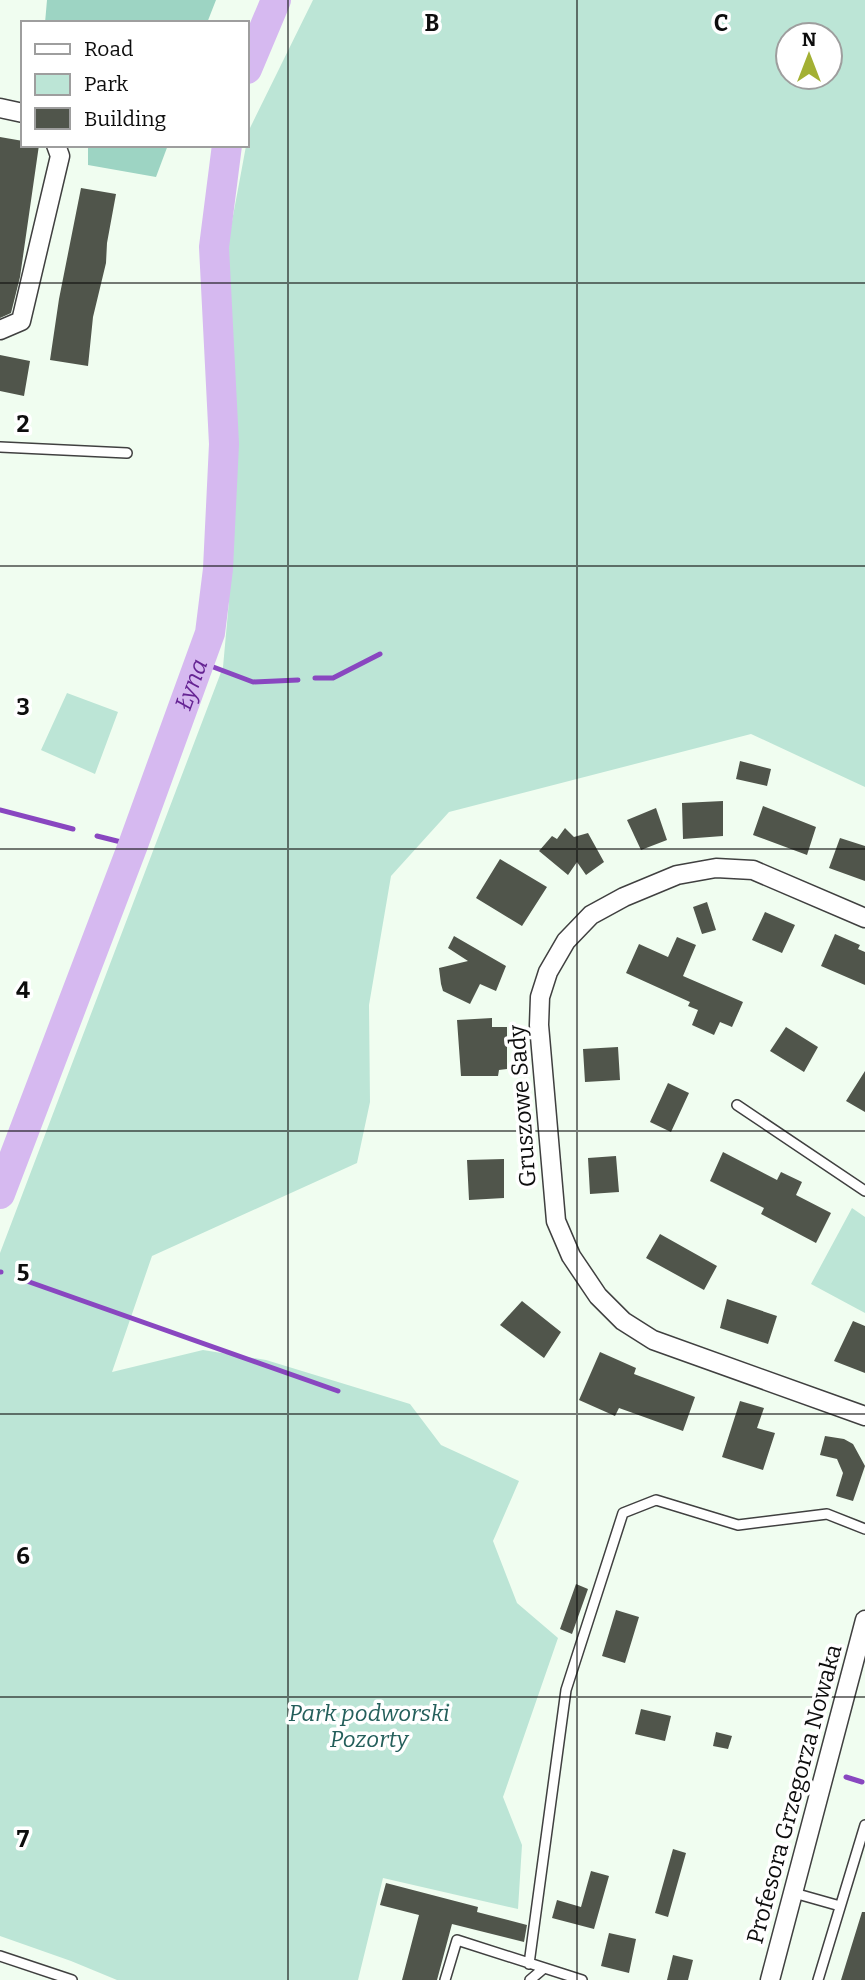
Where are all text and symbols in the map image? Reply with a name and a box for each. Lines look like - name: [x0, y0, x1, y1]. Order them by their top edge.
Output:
- text: B: [425, 9, 439, 37]
- text: C: [714, 9, 728, 37]
- legend: [21, 21, 248, 147]
- north arrow: [774, 21, 844, 91]
- text: N: [802, 28, 817, 51]
- text: Road: [84, 36, 133, 62]
- text: Park: [84, 71, 128, 97]
- text: Building: [84, 106, 167, 132]
- text: 2: [17, 410, 30, 438]
- water label: Łyna: [169, 655, 213, 714]
- text: 3: [16, 693, 30, 721]
- text: 4: [16, 976, 30, 1004]
- street label: Gruszowe Sady: [502, 1023, 542, 1188]
- text: 5: [17, 1259, 29, 1287]
- text: 6: [16, 1542, 30, 1570]
- street label: Profesora Grzegorza Nowaka: [741, 1641, 848, 1947]
- park label: Park podworski Pozorty: [289, 1699, 450, 1753]
- text: 7: [17, 1825, 30, 1853]

